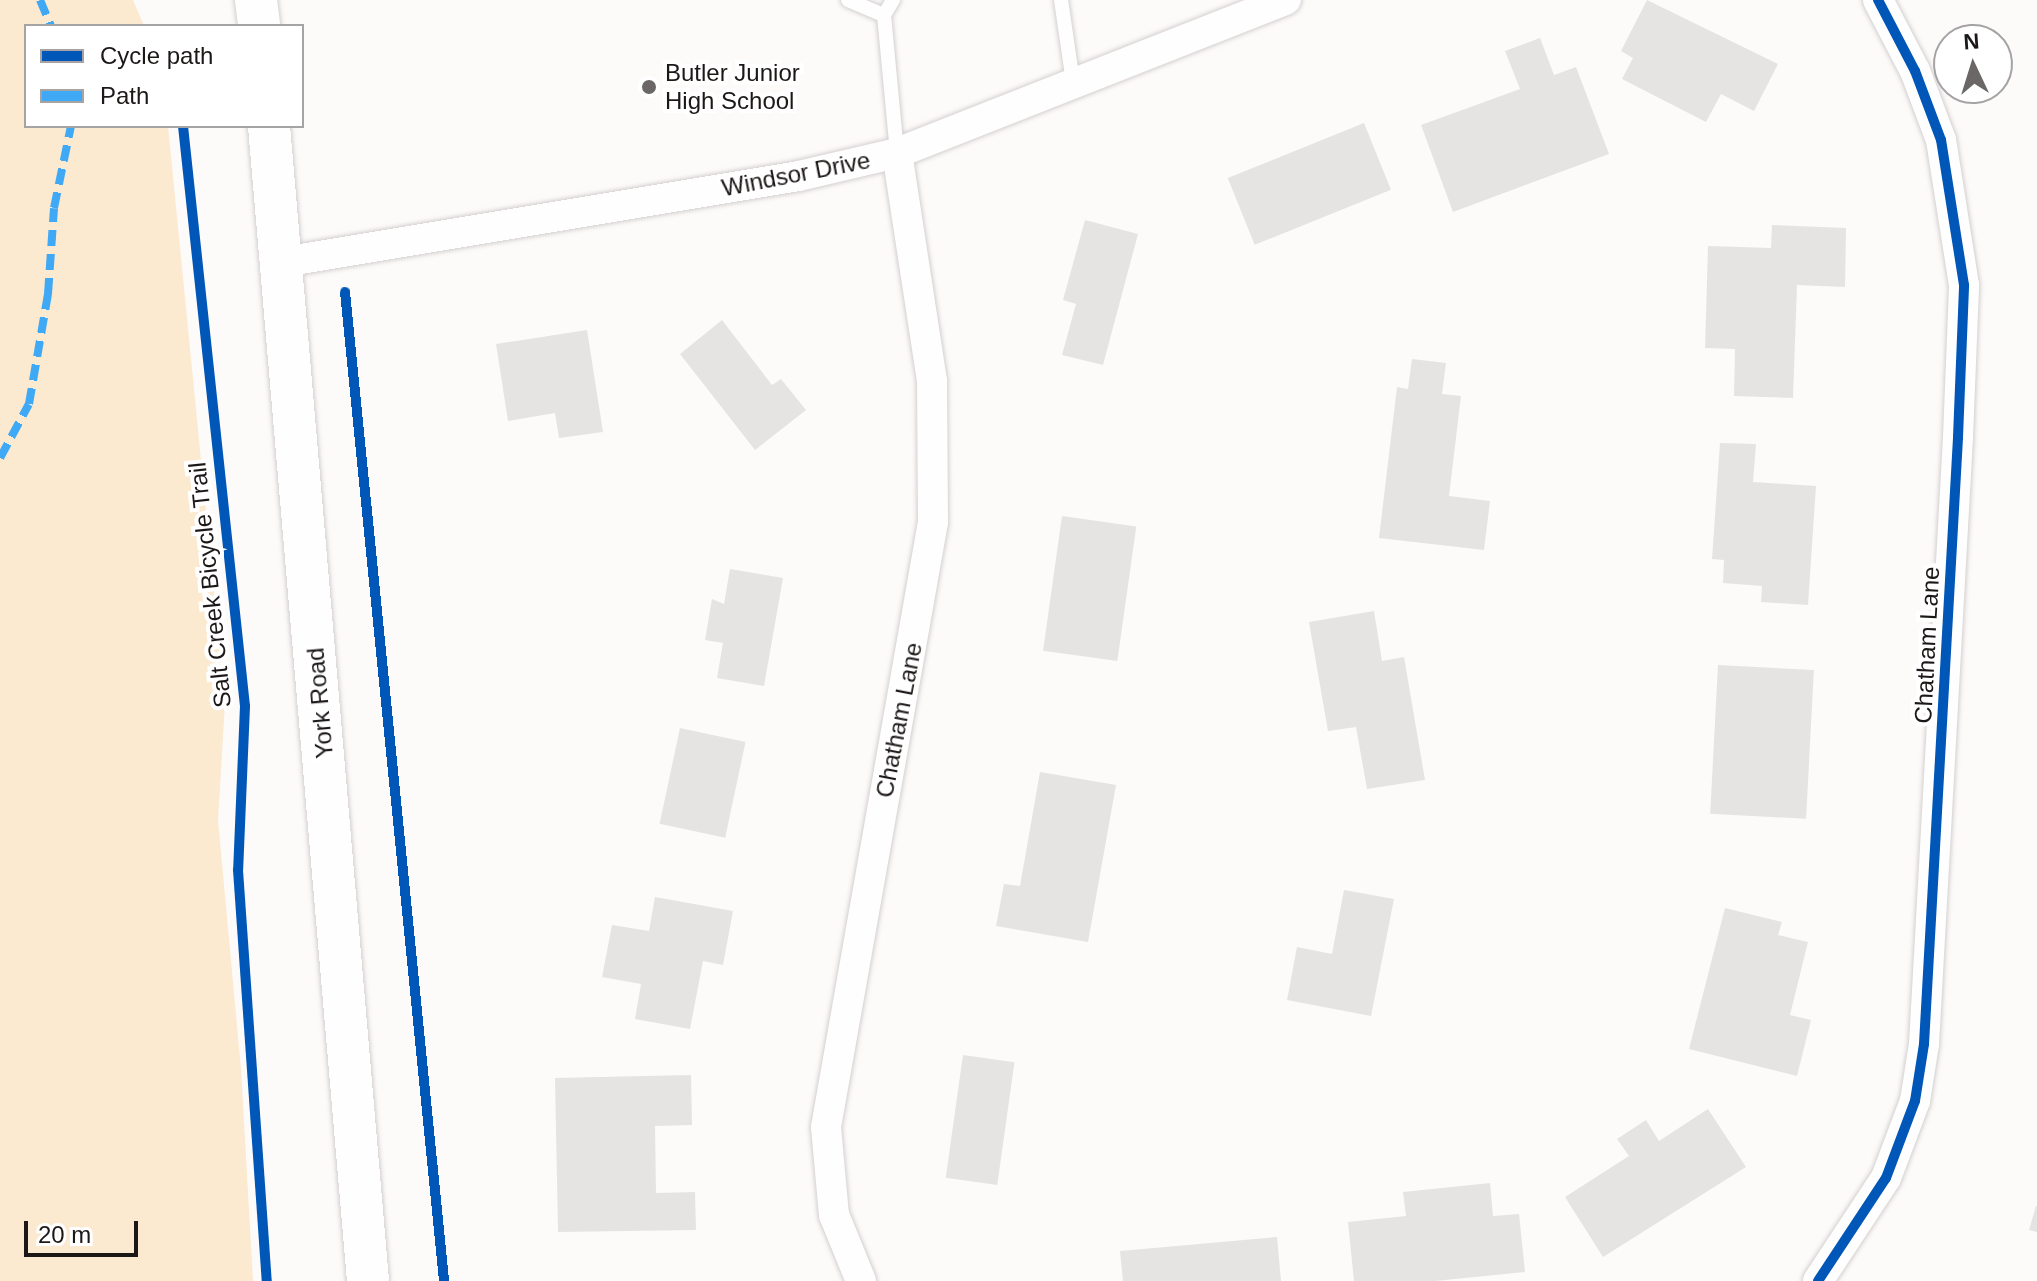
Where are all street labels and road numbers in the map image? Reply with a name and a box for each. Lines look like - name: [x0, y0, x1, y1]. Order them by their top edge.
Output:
- street label: Windsor Drive: [719, 145, 873, 203]
- street label: Salt Creek Bicycle Trail: [183, 461, 237, 709]
- street label: Chatham Lane: [1908, 566, 1946, 724]
- street label: Chatham Lane: [870, 640, 928, 800]
- street label: York Road: [301, 646, 339, 760]

